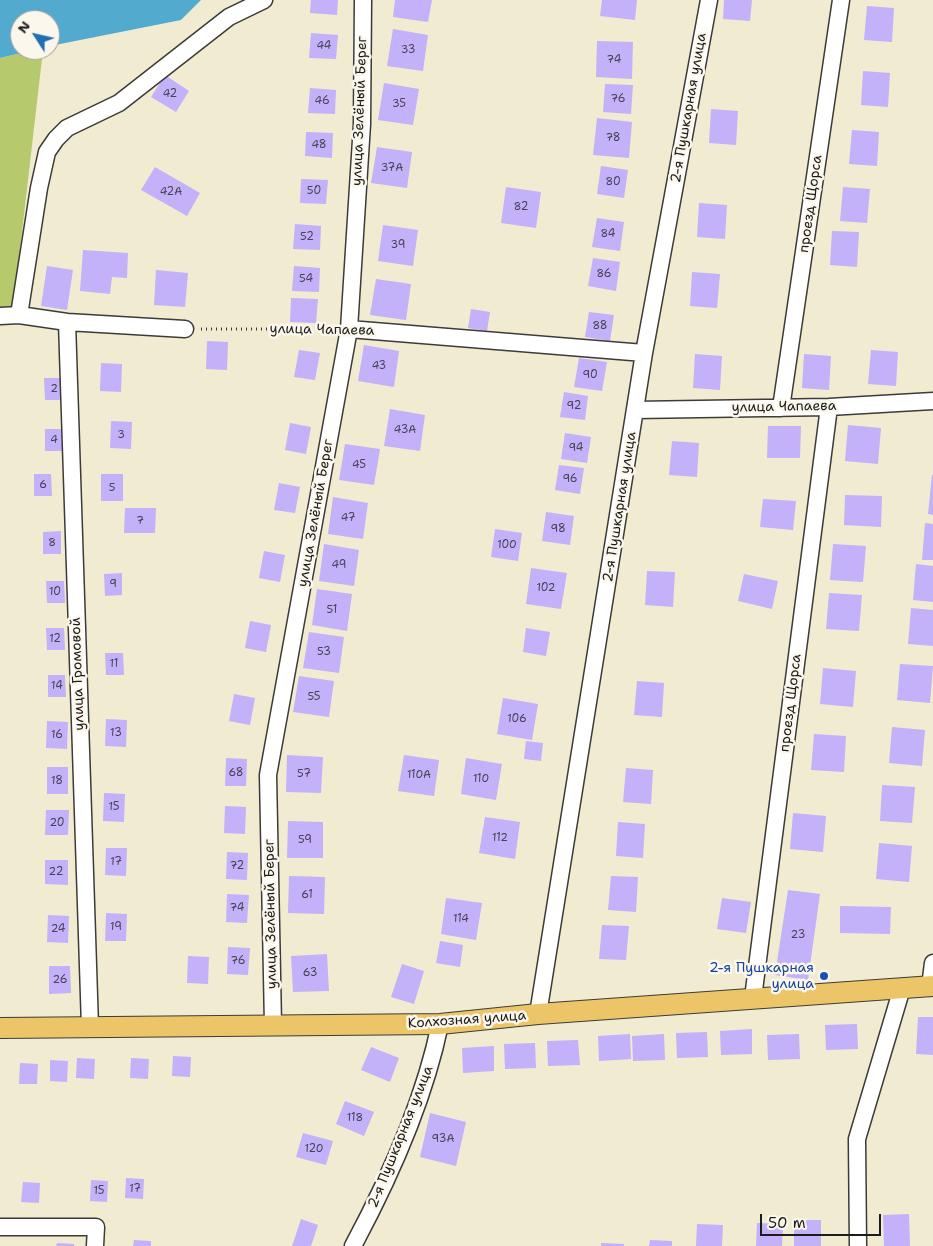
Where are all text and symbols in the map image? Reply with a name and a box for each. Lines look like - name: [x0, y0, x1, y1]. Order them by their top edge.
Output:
- north arrow: [10, 10, 60, 60]
- text: N: [13, 17, 34, 37]
- street label: 2-я Пушкарная улица: [668, 32, 710, 184]
- street label: улица Зелёный Берег: [349, 36, 371, 186]
- house number: 44: [316, 39, 332, 53]
- house number: 33: [401, 43, 415, 57]
- house number: 74: [607, 53, 621, 67]
- house number: 42: [163, 87, 177, 101]
- house number: 76: [611, 92, 625, 106]
- house number: 46: [314, 94, 330, 108]
- house number: 35: [392, 97, 406, 111]
- house number: 78: [606, 131, 620, 145]
- house number: 48: [311, 138, 327, 152]
- street label: проезд Щорса: [796, 154, 826, 254]
- house number: 37А: [381, 161, 403, 175]
- house number: 80: [605, 175, 621, 189]
- house number: 50: [307, 184, 321, 198]
- house number: 42А: [160, 185, 182, 199]
- house number: 82: [514, 200, 528, 214]
- house number: 84: [601, 227, 615, 241]
- house number: 52: [300, 230, 314, 244]
- house number: 39: [391, 238, 405, 252]
- house number: 86: [596, 267, 612, 281]
- house number: 54: [299, 272, 313, 286]
- house number: 88: [592, 319, 608, 333]
- street label: улица Чапаева: [270, 321, 374, 339]
- house number: 43: [372, 359, 386, 373]
- house number: 90: [582, 368, 598, 382]
- house number: 2: [50, 382, 58, 396]
- street label: улица Чапаева: [732, 398, 836, 416]
- house number: 92: [567, 399, 581, 413]
- house number: 43А: [394, 423, 416, 437]
- house number: 3: [117, 428, 125, 442]
- street label: 2-я Пушкарная улица: [600, 431, 640, 583]
- house number: 4: [50, 433, 58, 447]
- street label: улица Зелёный Берег: [295, 438, 337, 588]
- house number: 94: [569, 441, 583, 455]
- house number: 45: [352, 458, 366, 472]
- house number: 96: [562, 472, 578, 486]
- house number: 6: [39, 478, 47, 492]
- house number: 5: [109, 481, 115, 495]
- house number: 47: [341, 511, 355, 525]
- house number: 7: [136, 514, 144, 528]
- house number: 98: [550, 522, 566, 536]
- house number: 8: [48, 536, 56, 550]
- house number: 100: [497, 538, 517, 552]
- house number: 49: [332, 558, 346, 572]
- house number: 9: [109, 577, 117, 591]
- house number: 102: [536, 581, 556, 595]
- house number: 10: [49, 585, 61, 599]
- house number: 51: [327, 603, 337, 617]
- street label: улица Громовой: [68, 617, 88, 731]
- house number: 12: [49, 632, 61, 646]
- house number: 53: [317, 645, 331, 659]
- street label: проезд Щорса: [777, 653, 805, 753]
- house number: 11: [110, 657, 118, 671]
- house number: 14: [51, 679, 63, 693]
- house number: 55: [307, 690, 321, 704]
- house number: 106: [507, 712, 527, 726]
- house number: 13: [110, 726, 122, 740]
- house number: 16: [51, 728, 63, 742]
- house number: 68: [229, 766, 243, 780]
- house number: 57: [297, 767, 311, 781]
- house number: 110А: [407, 768, 431, 782]
- house number: 110: [473, 772, 489, 786]
- house number: 18: [51, 774, 63, 788]
- house number: 15: [108, 800, 120, 814]
- house number: 20: [49, 816, 65, 830]
- house number: 112: [492, 831, 508, 845]
- house number: 59: [298, 833, 312, 847]
- street label: улица Зелёный Берег: [261, 839, 281, 989]
- house number: 17: [110, 855, 122, 869]
- house number: 72: [230, 859, 244, 873]
- house number: 22: [49, 865, 63, 879]
- house number: 61: [301, 888, 313, 902]
- house number: 74: [230, 901, 244, 915]
- house number: 114: [453, 912, 469, 926]
- house number: 19: [110, 920, 122, 934]
- house number: 24: [51, 922, 65, 936]
- house number: 23: [791, 928, 805, 942]
- house number: 76: [231, 954, 245, 968]
- place label: 2-я Пушкарная улица: [709, 960, 814, 992]
- house number: 63: [303, 966, 317, 980]
- marker: 2-я Пушкарная улица: [818, 970, 830, 982]
- house number: 26: [53, 973, 67, 987]
- street label: Колхозная улица: [407, 1007, 527, 1033]
- street label: 2-я Пушкарная улица: [365, 1063, 437, 1211]
- house number: 118: [347, 1111, 363, 1125]
- house number: 93А: [432, 1132, 454, 1146]
- house number: 120: [304, 1142, 324, 1156]
- house number: 17: [129, 1182, 141, 1196]
- house number: 15: [93, 1184, 105, 1198]
- scale bar: [763, 1204, 884, 1236]
- text: 50 m: [768, 1213, 806, 1233]

